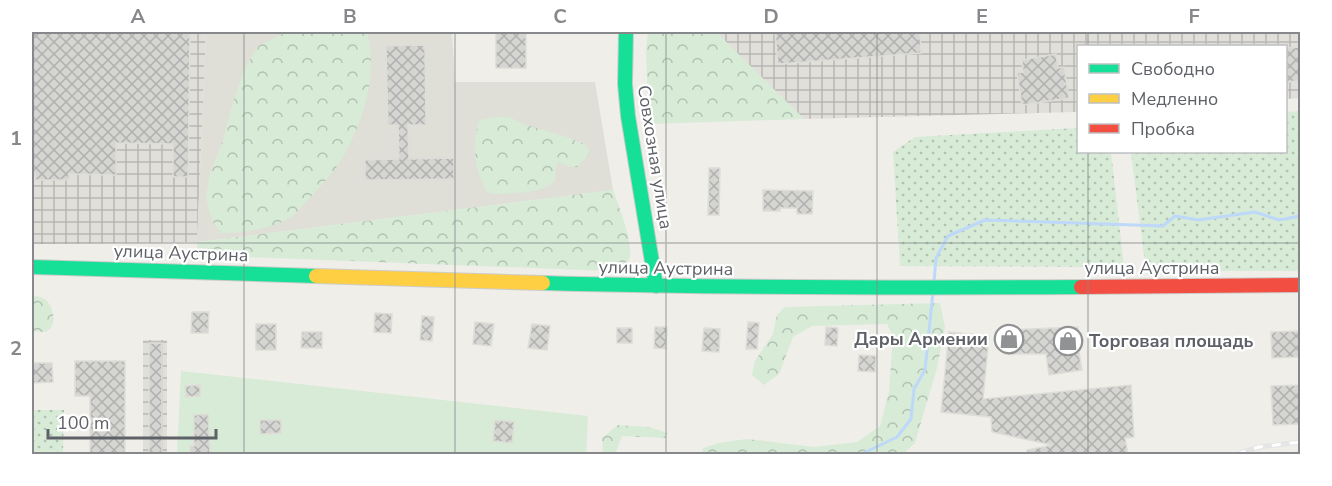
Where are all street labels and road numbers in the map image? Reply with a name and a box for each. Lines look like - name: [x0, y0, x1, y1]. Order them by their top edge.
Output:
- street label: Совхозная улица: [632, 83, 678, 231]
- street label: улица Аустрина: [113, 239, 249, 267]
- street label: улица Аустрина: [598, 255, 734, 281]
- street label: улица Аустрина: [1085, 256, 1219, 280]

